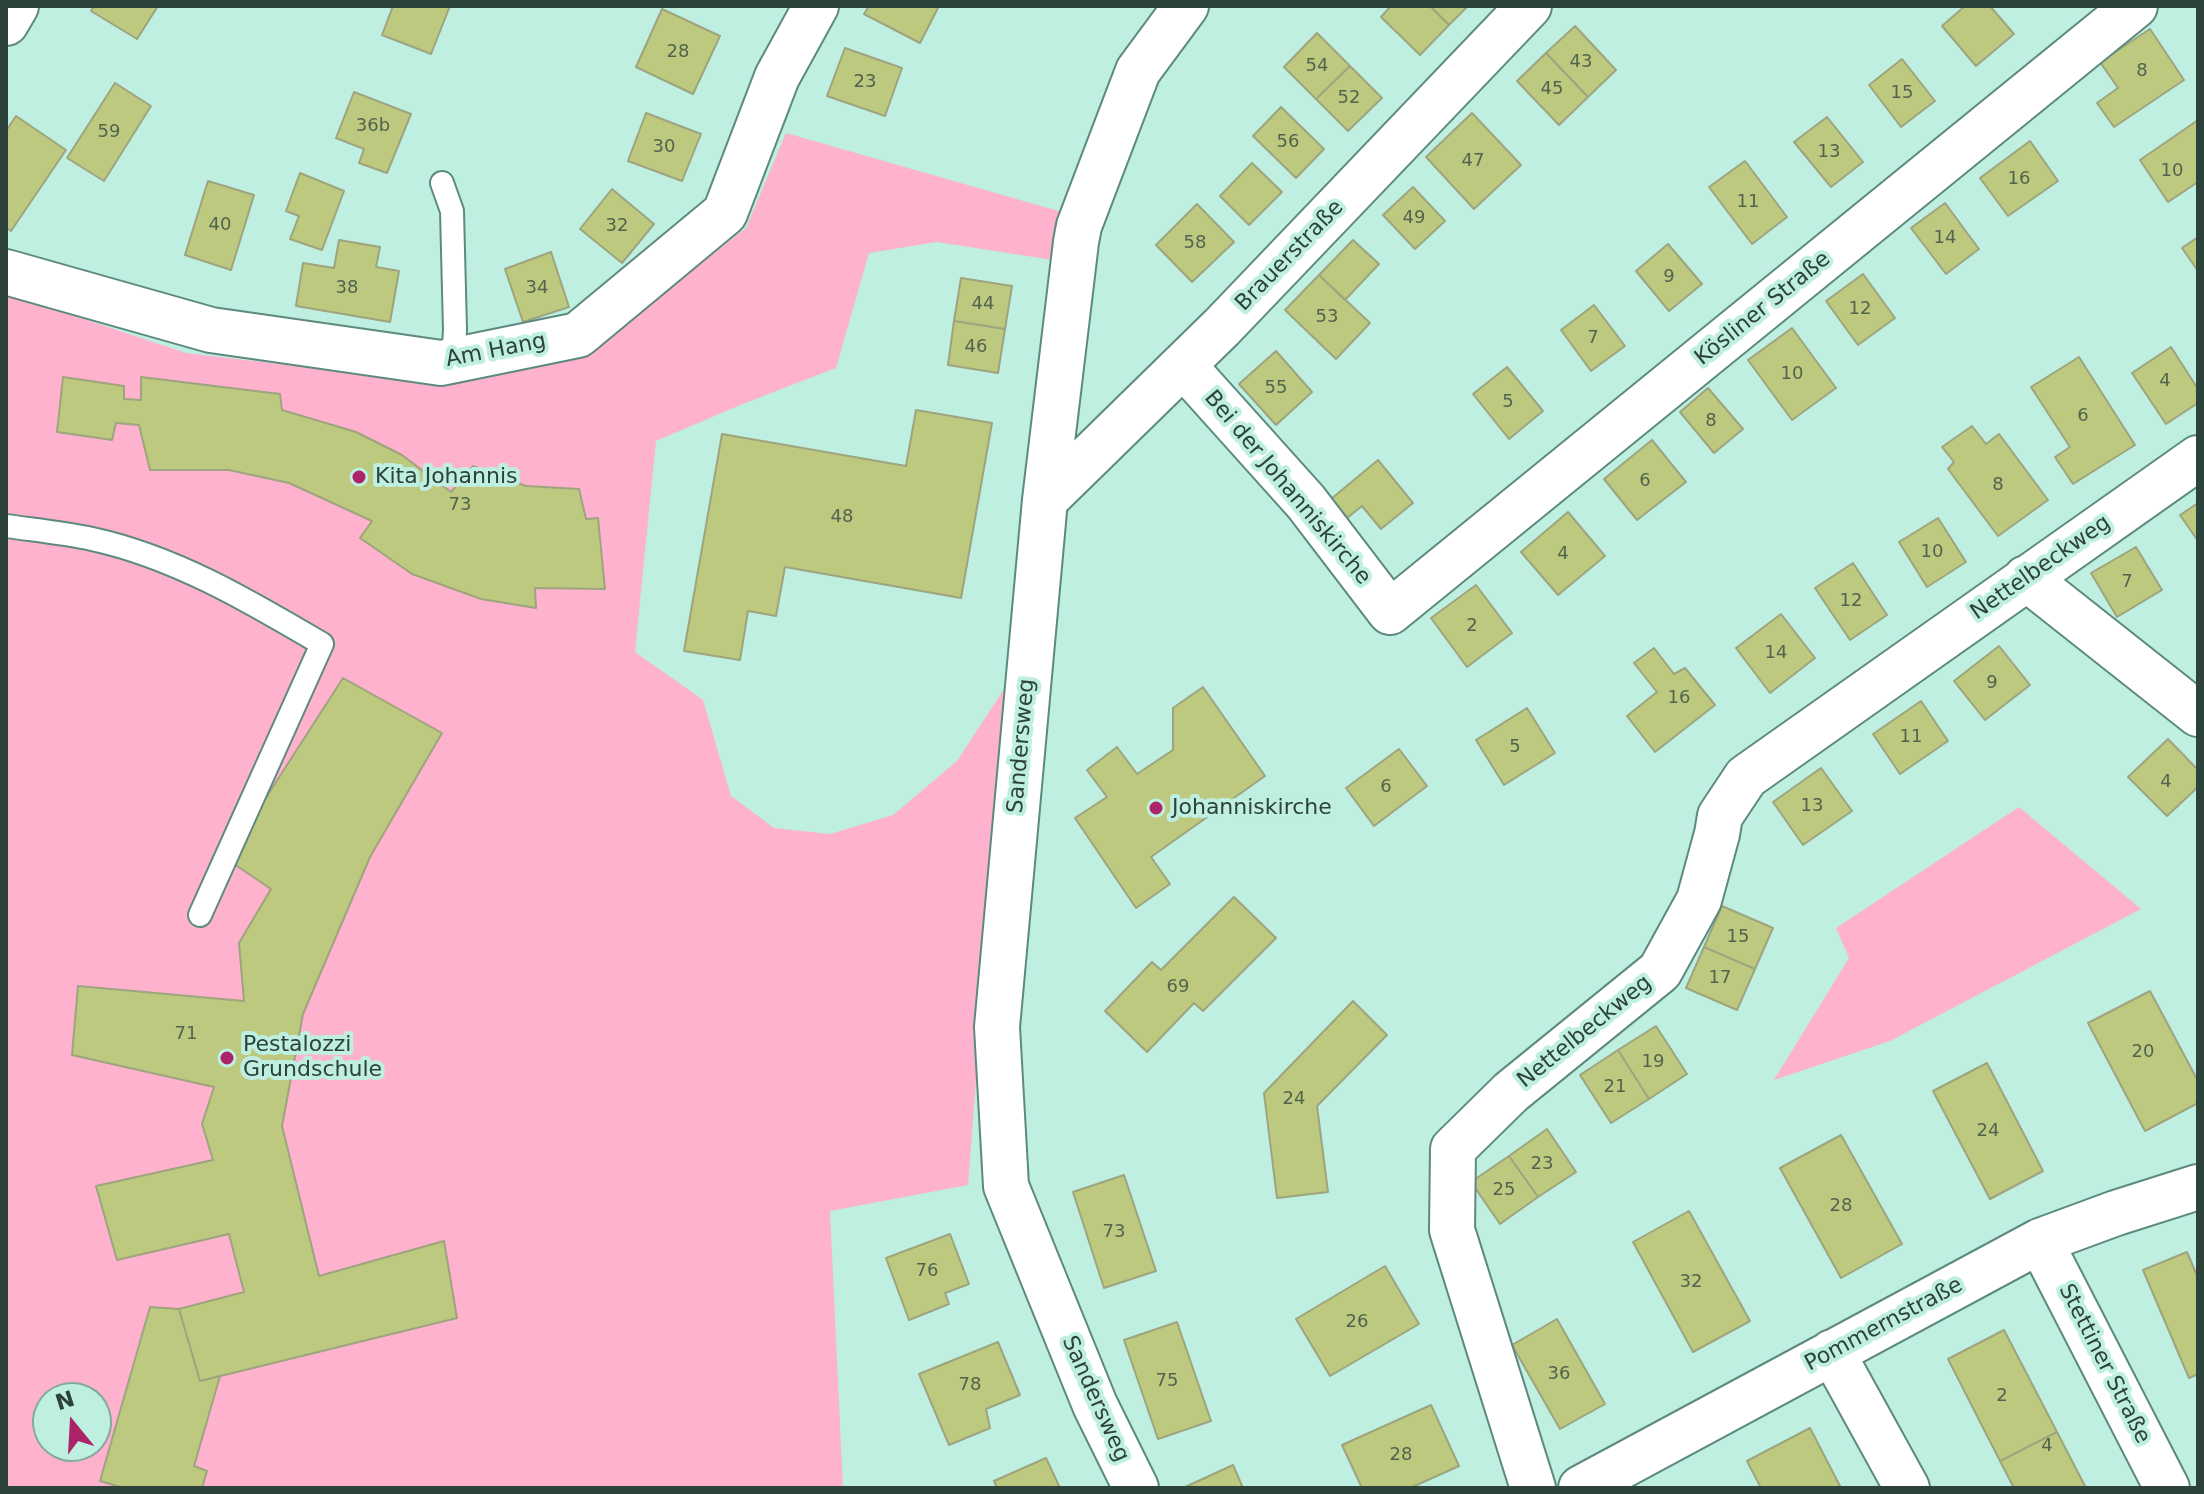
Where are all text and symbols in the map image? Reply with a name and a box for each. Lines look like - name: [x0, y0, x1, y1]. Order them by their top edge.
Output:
- house number: 28: [667, 41, 689, 63]
- house number: 43: [1570, 51, 1592, 73]
- house number: 54: [1306, 55, 1328, 77]
- house number: 8: [2136, 60, 2148, 82]
- house number: 23: [854, 71, 876, 93]
- house number: 45: [1541, 78, 1563, 100]
- house number: 15: [1891, 82, 1913, 104]
- house number: 52: [1338, 87, 1360, 109]
- house number: 36b: [356, 115, 390, 137]
- house number: 59: [98, 121, 120, 143]
- house number: 56: [1277, 131, 1299, 153]
- house number: 30: [653, 136, 675, 158]
- house number: 13: [1818, 141, 1840, 163]
- house number: 47: [1462, 150, 1484, 172]
- house number: 10: [2161, 160, 2183, 182]
- house number: 16: [2008, 168, 2030, 190]
- house number: 11: [1737, 191, 1759, 213]
- street label: Brauerstraße: [1230, 195, 1350, 317]
- house number: 49: [1403, 207, 1425, 229]
- house number: 40: [209, 214, 231, 236]
- house number: 32: [606, 215, 628, 237]
- house number: 14: [1934, 227, 1956, 249]
- house number: 58: [1184, 232, 1206, 254]
- street label: Kösliner Straße: [1690, 246, 1836, 372]
- house number: 9: [1663, 266, 1675, 288]
- house number: 38: [336, 277, 358, 299]
- house number: 34: [526, 277, 548, 299]
- house number: 44: [972, 293, 994, 315]
- house number: 12: [1849, 298, 1871, 320]
- house number: 53: [1316, 306, 1338, 328]
- house number: 7: [1587, 327, 1599, 349]
- street label: Am Hang: [444, 328, 548, 374]
- house number: 46: [965, 336, 987, 358]
- house number: 10: [1781, 363, 1803, 385]
- house number: 4: [2159, 370, 2171, 392]
- house number: 55: [1265, 377, 1287, 399]
- street label: Bei der Johanniskirche: [1198, 386, 1376, 590]
- house number: 5: [1502, 391, 1514, 413]
- house number: 6: [2077, 405, 2089, 427]
- house number: 8: [1705, 410, 1717, 432]
- place label: Kita Johannis: [375, 464, 517, 490]
- marker: Kita Johannis: [350, 468, 368, 486]
- house number: 6: [1639, 470, 1651, 492]
- house number: 8: [1992, 474, 2004, 496]
- house number: 73: [449, 494, 471, 516]
- house number: 48: [831, 506, 853, 528]
- street label: Nettelbeckweg: [1966, 510, 2116, 626]
- house number: 10: [1921, 541, 1943, 563]
- house number: 4: [1557, 543, 1569, 565]
- house number: 7: [2121, 571, 2133, 593]
- house number: 12: [1840, 590, 1862, 612]
- house number: 2: [1466, 615, 1478, 637]
- house number: 14: [1765, 642, 1787, 664]
- house number: 9: [1986, 672, 1998, 694]
- street label: Sandersweg: [1003, 678, 1041, 814]
- house number: 16: [1668, 687, 1690, 709]
- house number: 11: [1900, 726, 1922, 748]
- house number: 5: [1509, 736, 1521, 758]
- house number: 4: [2160, 771, 2172, 793]
- house number: 6: [1380, 776, 1392, 798]
- place label: Johanniskirche: [1172, 795, 1332, 821]
- house number: 13: [1801, 795, 1823, 817]
- marker: Johanniskirche: [1147, 799, 1165, 817]
- house number: 15: [1727, 926, 1749, 948]
- house number: 17: [1709, 967, 1731, 989]
- street label: Nettelbeckweg: [1513, 970, 1657, 1094]
- house number: 69: [1167, 976, 1189, 998]
- house number: 71: [175, 1023, 197, 1045]
- place label: Pestalozzi Grundschule: [243, 1032, 382, 1084]
- house number: 20: [2132, 1041, 2154, 1063]
- marker: Pestalozzi Grundschule: [218, 1049, 236, 1067]
- house number: 19: [1642, 1051, 1664, 1073]
- house number: 21: [1604, 1076, 1626, 1098]
- house number: 24: [1283, 1088, 1305, 1110]
- house number: 24: [1977, 1120, 1999, 1142]
- house number: 23: [1531, 1153, 1553, 1175]
- house number: 25: [1493, 1179, 1515, 1201]
- house number: 28: [1830, 1195, 1852, 1217]
- house number: 73: [1103, 1221, 1125, 1243]
- house number: 76: [916, 1260, 938, 1282]
- house number: 32: [1680, 1271, 1702, 1293]
- street label: Pommernstraße: [1801, 1272, 1967, 1378]
- street label: Stettiner Straße: [2052, 1280, 2156, 1448]
- house number: 26: [1346, 1311, 1368, 1333]
- street label: Sandersweg: [1056, 1332, 1134, 1466]
- house number: 36: [1548, 1363, 1570, 1385]
- house number: 75: [1156, 1370, 1178, 1392]
- house number: 78: [959, 1374, 981, 1396]
- north arrow: [32, 1382, 112, 1462]
- house number: 2: [1996, 1385, 2008, 1407]
- text: N: [52, 1386, 78, 1415]
- house number: 4: [2041, 1435, 2053, 1457]
- house number: 28: [1390, 1444, 1412, 1466]

